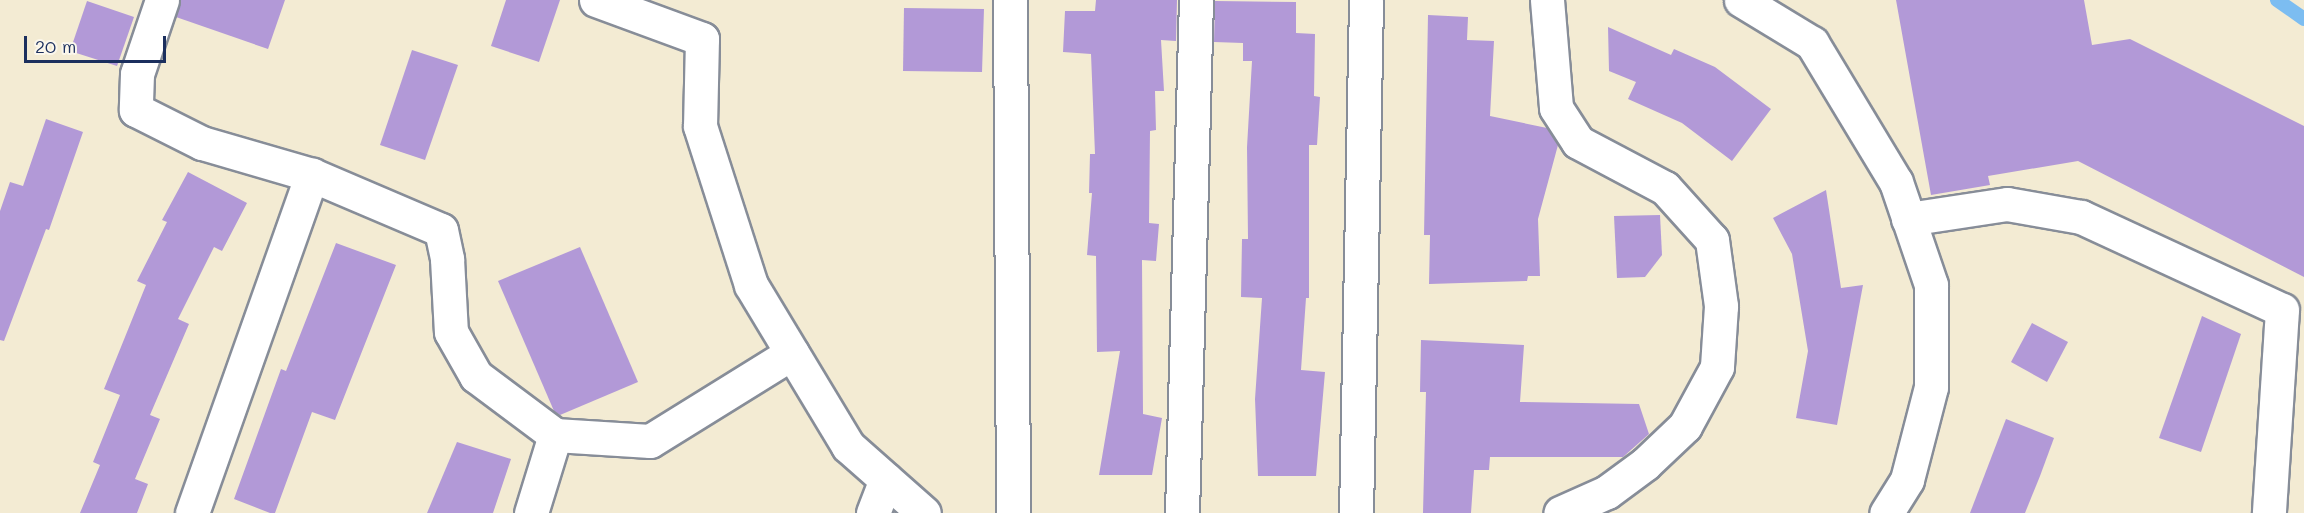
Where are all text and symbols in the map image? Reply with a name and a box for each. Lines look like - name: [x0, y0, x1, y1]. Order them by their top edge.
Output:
- scale bar: [27, 24, 170, 62]
- text: 20 m: [35, 34, 76, 58]

